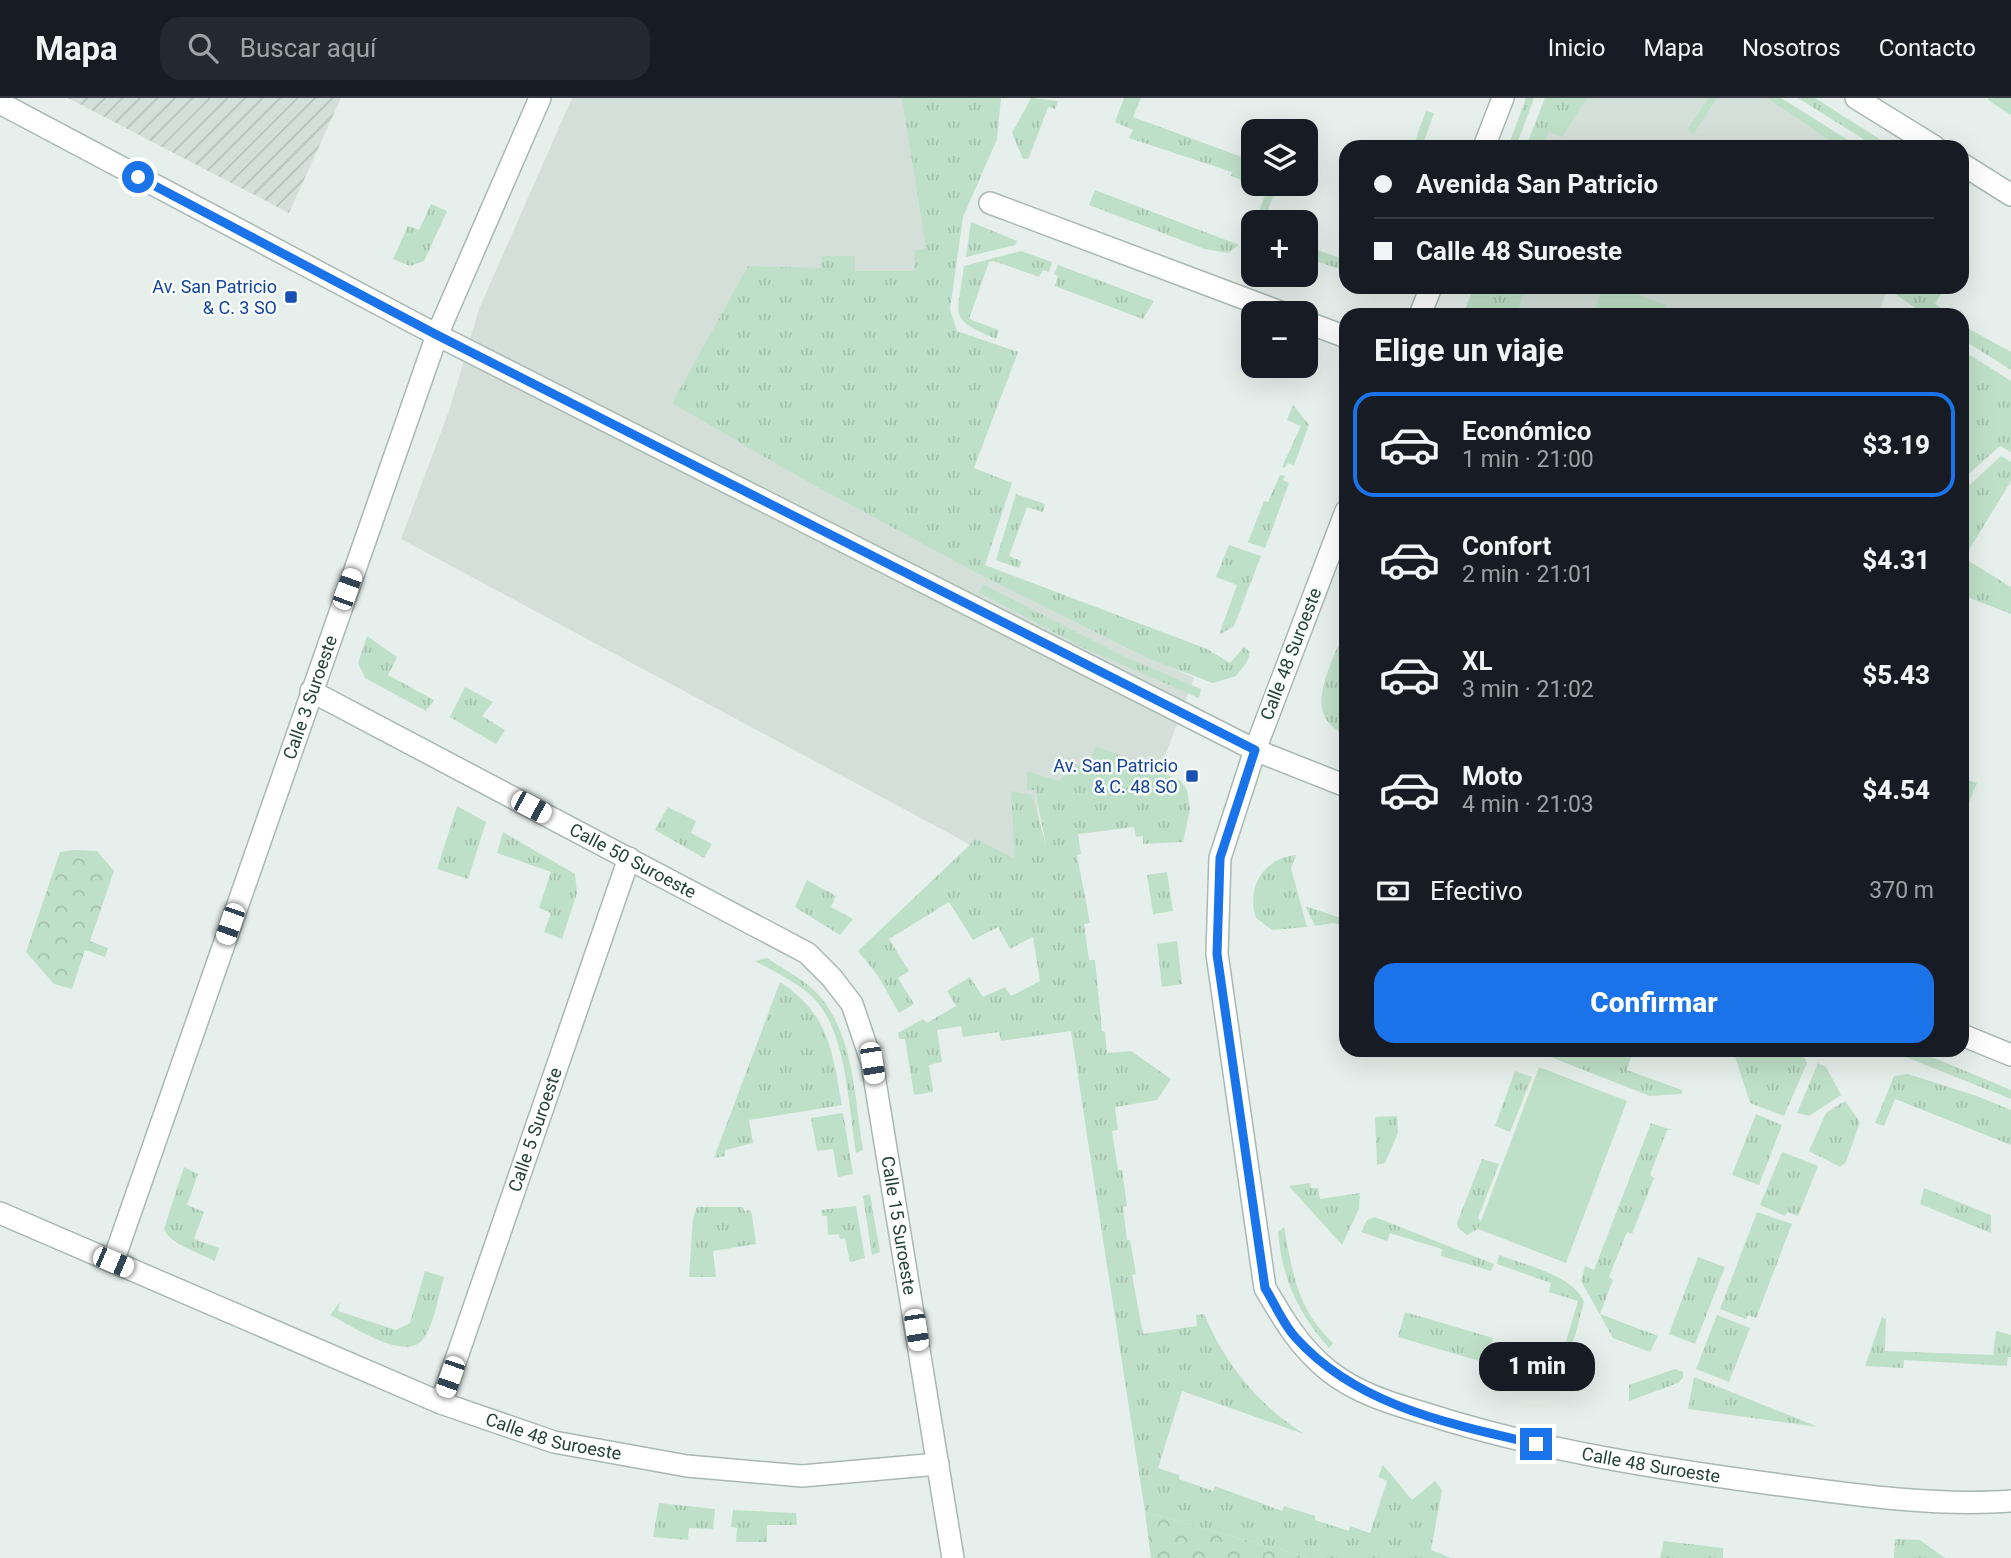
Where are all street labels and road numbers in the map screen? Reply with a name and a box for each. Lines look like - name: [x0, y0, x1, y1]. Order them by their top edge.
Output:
- street label: Calle 48 Suroeste: [1256, 585, 1325, 723]
- street label: Calle 3 Suroeste: [278, 632, 341, 762]
- street label: Calle 50 Suroeste: [566, 819, 700, 903]
- street label: Calle 5 Suroeste: [504, 1065, 566, 1195]
- street label: Calle 15 Suroeste: [877, 1155, 921, 1296]
- street label: Calle 48 Suroeste: [483, 1408, 623, 1464]
- street label: Calle 48 Suroeste: [1580, 1443, 1722, 1487]

